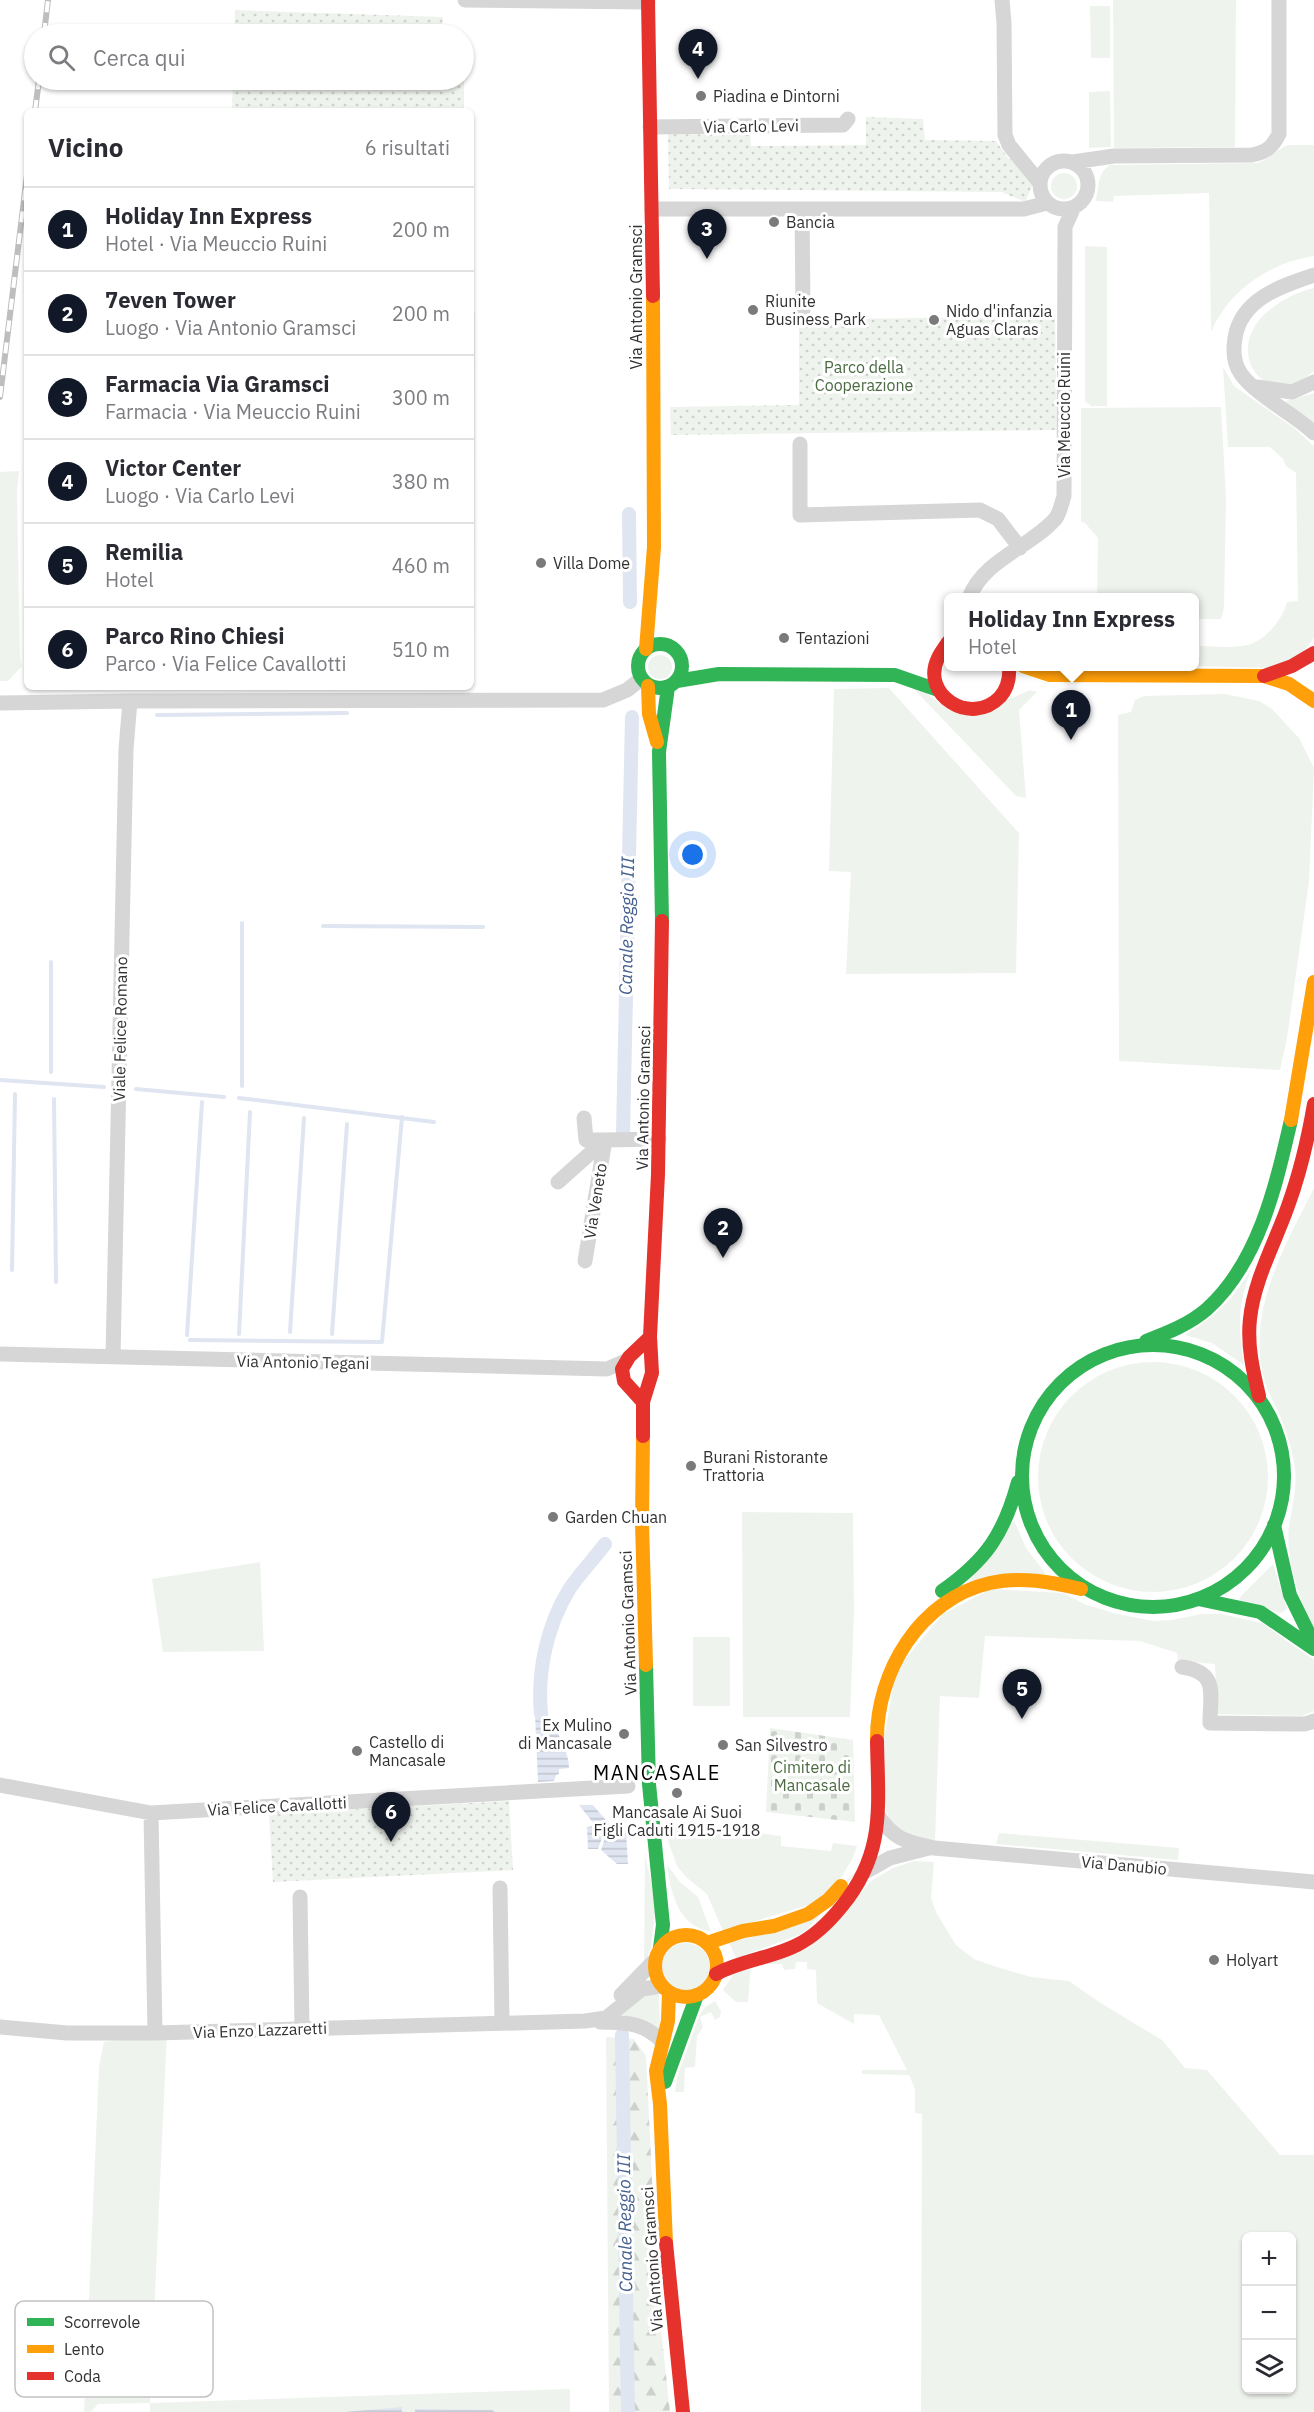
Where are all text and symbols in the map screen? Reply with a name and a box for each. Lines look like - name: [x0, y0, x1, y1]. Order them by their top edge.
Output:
- search box: [24, 24, 474, 90]
- pin: 4: [678, 29, 718, 79]
- icon: search: [45, 41, 78, 74]
- text: Cerca qui: [93, 43, 185, 72]
- place label: Piadina e Dintorni: [713, 86, 840, 106]
- marker: Piadina e Dintorni: [694, 89, 708, 103]
- street label: Via Carlo Levi: [703, 115, 799, 137]
- text: Vicino: [48, 130, 123, 164]
- text: 6 risultati: [365, 134, 450, 161]
- text: Holiday Inn Express: [105, 201, 312, 230]
- pin: 3: [688, 210, 726, 259]
- place label: Bancia: [786, 212, 835, 232]
- marker: Bancia: [767, 215, 781, 229]
- text: 1: [62, 216, 74, 243]
- text: 200 m: [392, 216, 450, 243]
- street label: Via Antonio Gramsci: [626, 224, 646, 370]
- text: Hotel · Via Meuccio Ruini: [105, 230, 327, 257]
- text: 7even Tower: [105, 285, 236, 314]
- place label: Riunite Business Park: [765, 291, 866, 329]
- text: 2: [62, 300, 74, 327]
- text: 200 m: [392, 300, 450, 327]
- place label: Nido d'infanzia Aguas Claras: [946, 301, 1053, 339]
- marker: Riunite Business Park: [746, 303, 760, 317]
- marker: Nido d'infanzia Aguas Claras: [927, 313, 941, 327]
- text: Luogo · Via Antonio Gramsci: [105, 314, 356, 341]
- street label: Via Meuccio Ruini: [1054, 352, 1074, 478]
- park label: Parco della Cooperazione: [815, 357, 913, 395]
- text: Farmacia Via Gramsci: [105, 369, 330, 398]
- text: 3: [62, 384, 74, 411]
- text: 300 m: [392, 384, 450, 411]
- text: Farmacia · Via Meuccio Ruini: [105, 398, 361, 425]
- text: Victor Center: [105, 453, 241, 482]
- text: 4: [62, 468, 74, 495]
- text: 380 m: [392, 468, 450, 495]
- text: Luogo · Via Carlo Levi: [105, 482, 295, 509]
- text: Remilia: [105, 537, 183, 566]
- text: 5: [62, 552, 74, 579]
- text: 460 m: [392, 552, 450, 579]
- place label: Villa Dome: [553, 553, 630, 573]
- marker: Villa Dome: [534, 556, 548, 570]
- text: Hotel: [105, 566, 154, 593]
- popup: [944, 593, 1199, 671]
- text: Holiday Inn Express: [968, 604, 1175, 633]
- text: Parco Rino Chiesi: [105, 621, 285, 650]
- place label: Tentazioni: [796, 628, 870, 648]
- marker: Tentazioni: [777, 631, 791, 645]
- text: Hotel: [968, 633, 1017, 660]
- text: 6: [62, 636, 74, 663]
- text: 510 m: [392, 636, 450, 663]
- text: Parco · Via Felice Cavallotti: [105, 650, 346, 677]
- pin: 1: [1052, 690, 1090, 740]
- your location: [678, 840, 707, 869]
- water label: Canale Reggio III: [614, 856, 639, 995]
- street label: Viale Felice Romano: [109, 956, 131, 1102]
- street label: Via Antonio Gramsci: [632, 1025, 654, 1171]
- street label: Via Veneto: [579, 1162, 611, 1240]
- pin: 2: [704, 1208, 742, 1258]
- street label: Via Antonio Tegani: [236, 1351, 370, 1373]
- place label: Burani Ristorante Trattoria: [703, 1447, 828, 1485]
- marker: Burani Ristorante Trattoria: [684, 1459, 698, 1473]
- place label: Garden Chuan: [565, 1507, 667, 1527]
- marker: Garden Chuan: [546, 1510, 560, 1524]
- street label: Via Antonio Gramsci: [615, 1550, 641, 1696]
- pin: 5: [1002, 1670, 1042, 1719]
- place label: Ex Mulino di Mancasale: [518, 1715, 612, 1753]
- marker: Ex Mulino di Mancasale: [617, 1727, 631, 1741]
- place label: Castello di Mancasale: [369, 1732, 446, 1770]
- place label: San Silvestro: [735, 1735, 828, 1755]
- marker: San Silvestro: [716, 1738, 730, 1752]
- marker: Castello di Mancasale: [350, 1744, 364, 1758]
- park label: Cimitero di Mancasale: [773, 1757, 851, 1795]
- district label: MANCASALE: [593, 1759, 721, 1786]
- marker: Mancasale Ai Suoi Figli Caduti 1915-1918: [670, 1786, 684, 1800]
- street label: Via Felice Cavallotti: [207, 1792, 347, 1820]
- pin: 6: [372, 1792, 410, 1842]
- place label: Mancasale Ai Suoi Figli Caduti 1915-1918: [594, 1802, 760, 1840]
- street label: Via Danubio: [1080, 1851, 1168, 1879]
- place label: Holyart: [1226, 1950, 1278, 1970]
- marker: Holyart: [1207, 1953, 1221, 1967]
- street label: Via Enzo Lazzaretti: [193, 2018, 327, 2042]
- water label: Canale Reggio III: [612, 2153, 637, 2292]
- street label: Via Antonio Gramsci: [637, 2186, 667, 2332]
- map controls: [1242, 2232, 1296, 2394]
- button: +: [1242, 2232, 1296, 2286]
- button: −: [1242, 2286, 1296, 2340]
- legend: [15, 2301, 213, 2397]
- text: Scorrevole: [64, 2312, 141, 2332]
- text: Lento: [64, 2339, 104, 2359]
- button: layers: [1242, 2340, 1296, 2394]
- text: Coda: [64, 2366, 101, 2386]

